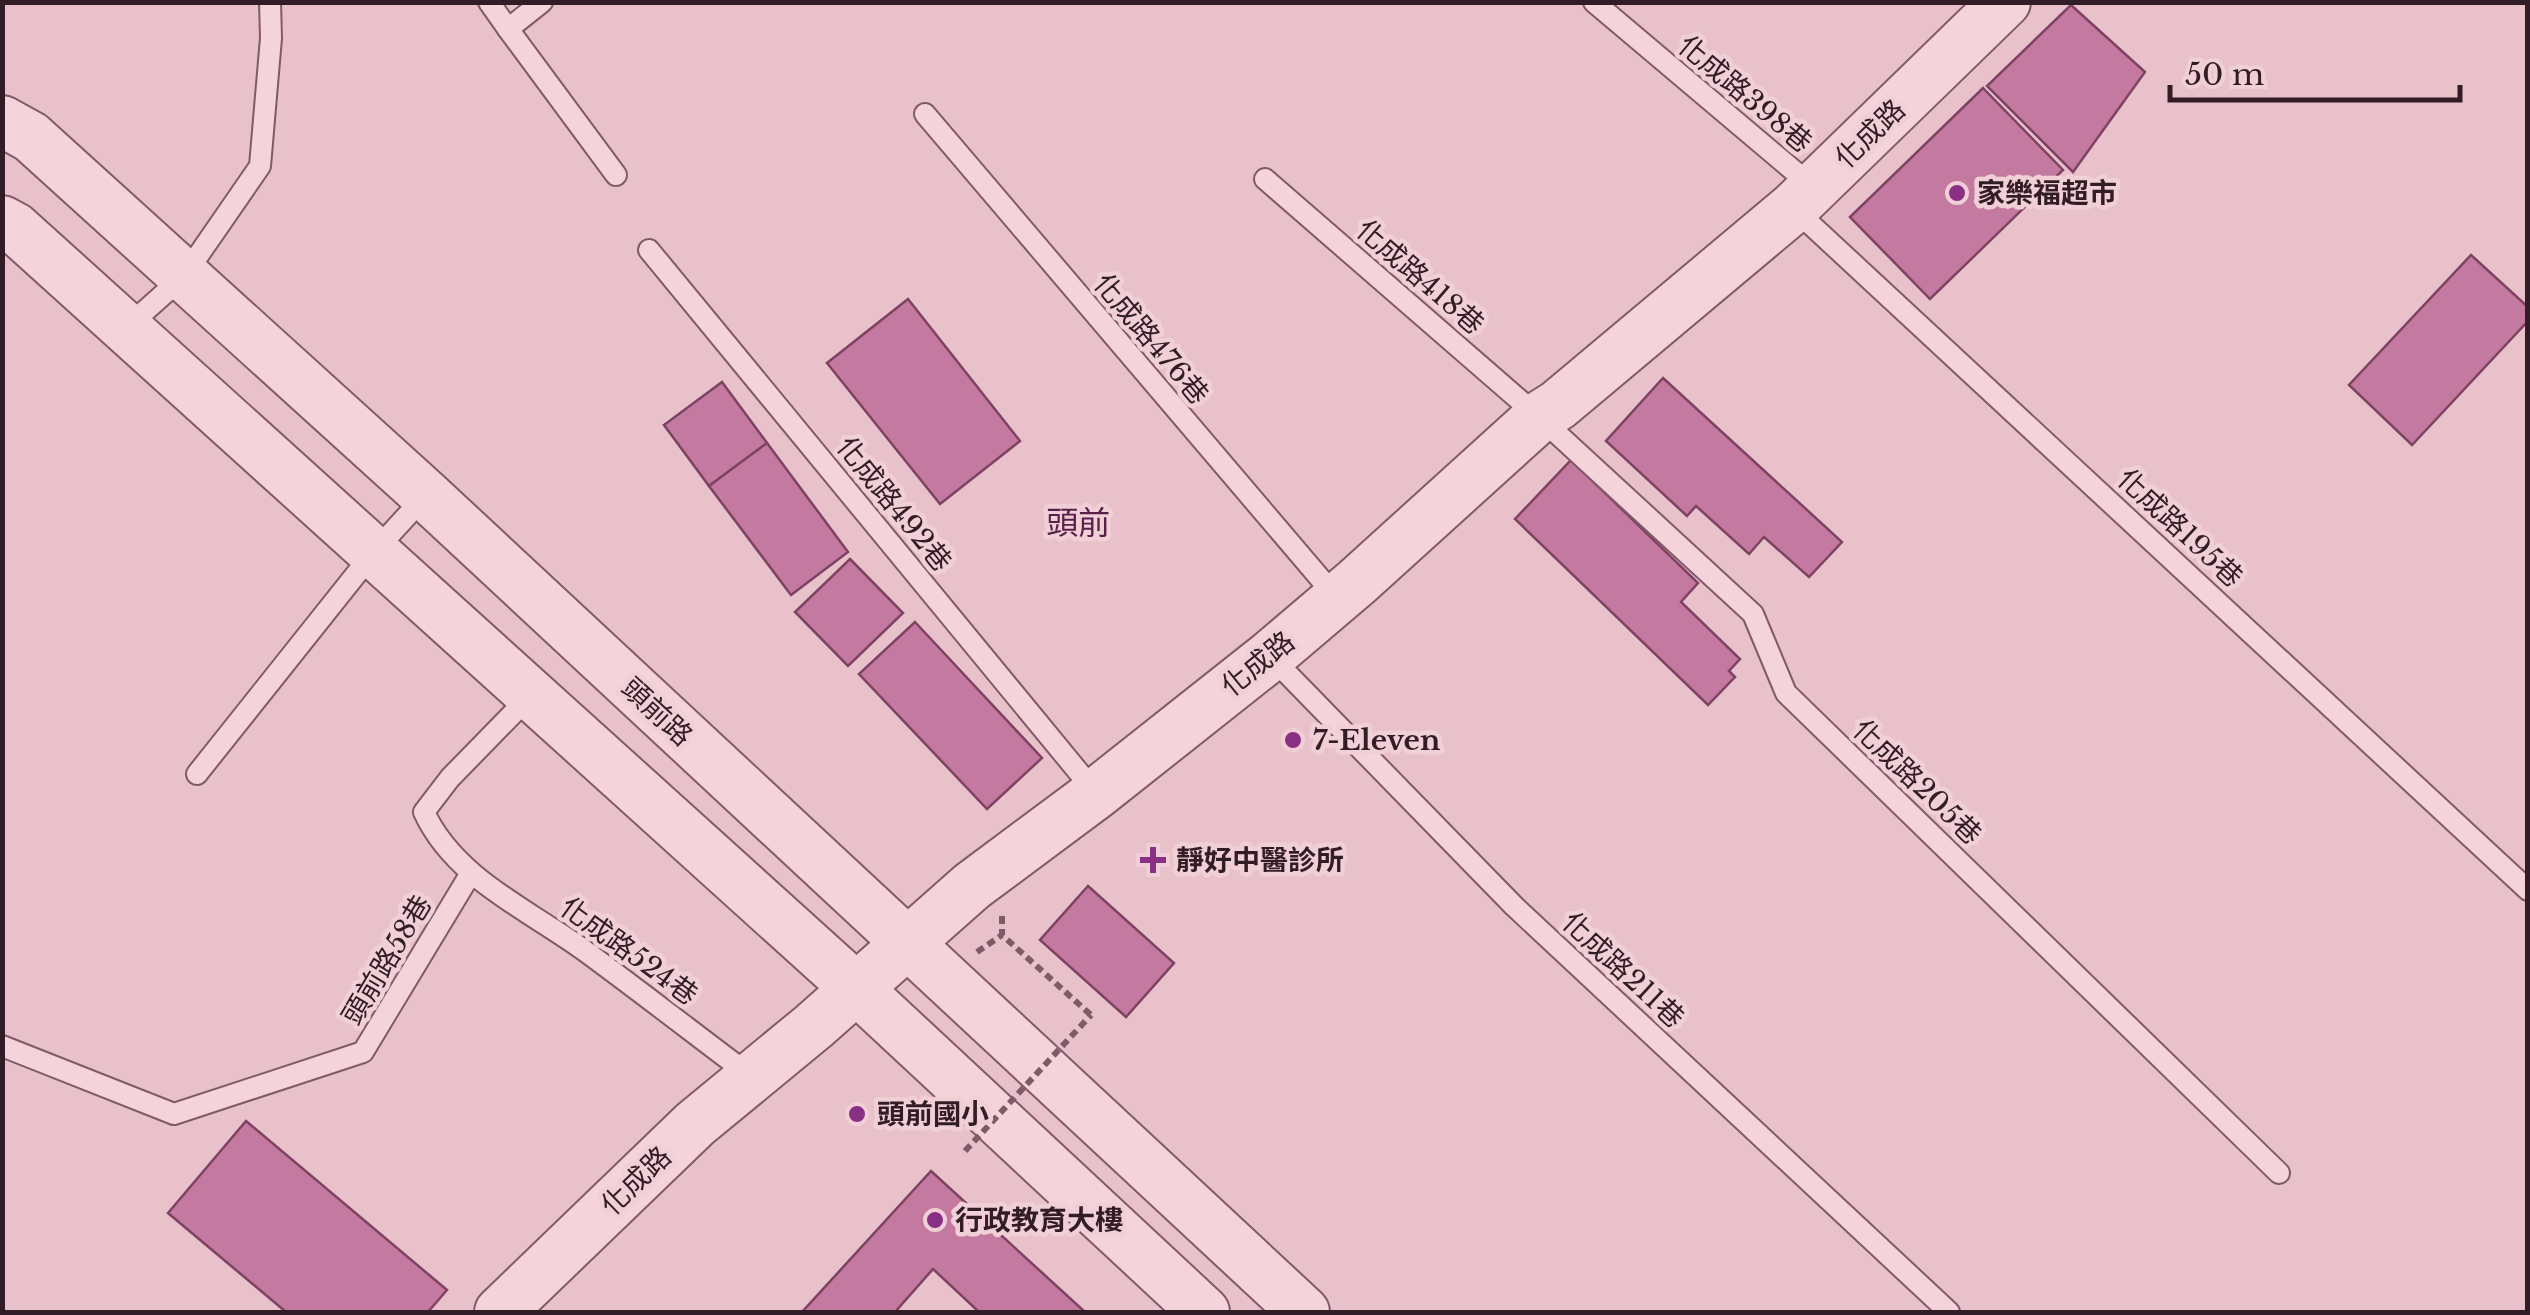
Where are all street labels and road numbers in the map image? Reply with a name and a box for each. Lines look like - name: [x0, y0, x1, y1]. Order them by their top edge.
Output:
- street label: 化成路398巷: [1671, 28, 1819, 160]
- street label: 化成路: [1828, 92, 1912, 176]
- street label: 化成路418巷: [1349, 212, 1491, 342]
- street label: 化成路476巷: [1086, 266, 1216, 412]
- street label: 化成路492巷: [829, 429, 959, 579]
- street label: 化成路195巷: [2110, 461, 2250, 595]
- street label: 化成路: [1214, 624, 1302, 704]
- street label: 頭前路: [614, 671, 700, 753]
- street label: 化成路205巷: [1845, 712, 1989, 852]
- street label: 頭前路58巷: [335, 889, 439, 1031]
- street label: 化成路524巷: [553, 889, 705, 1013]
- street label: 化成路211巷: [1555, 905, 1691, 1035]
- street label: 化成路: [594, 1139, 678, 1223]

